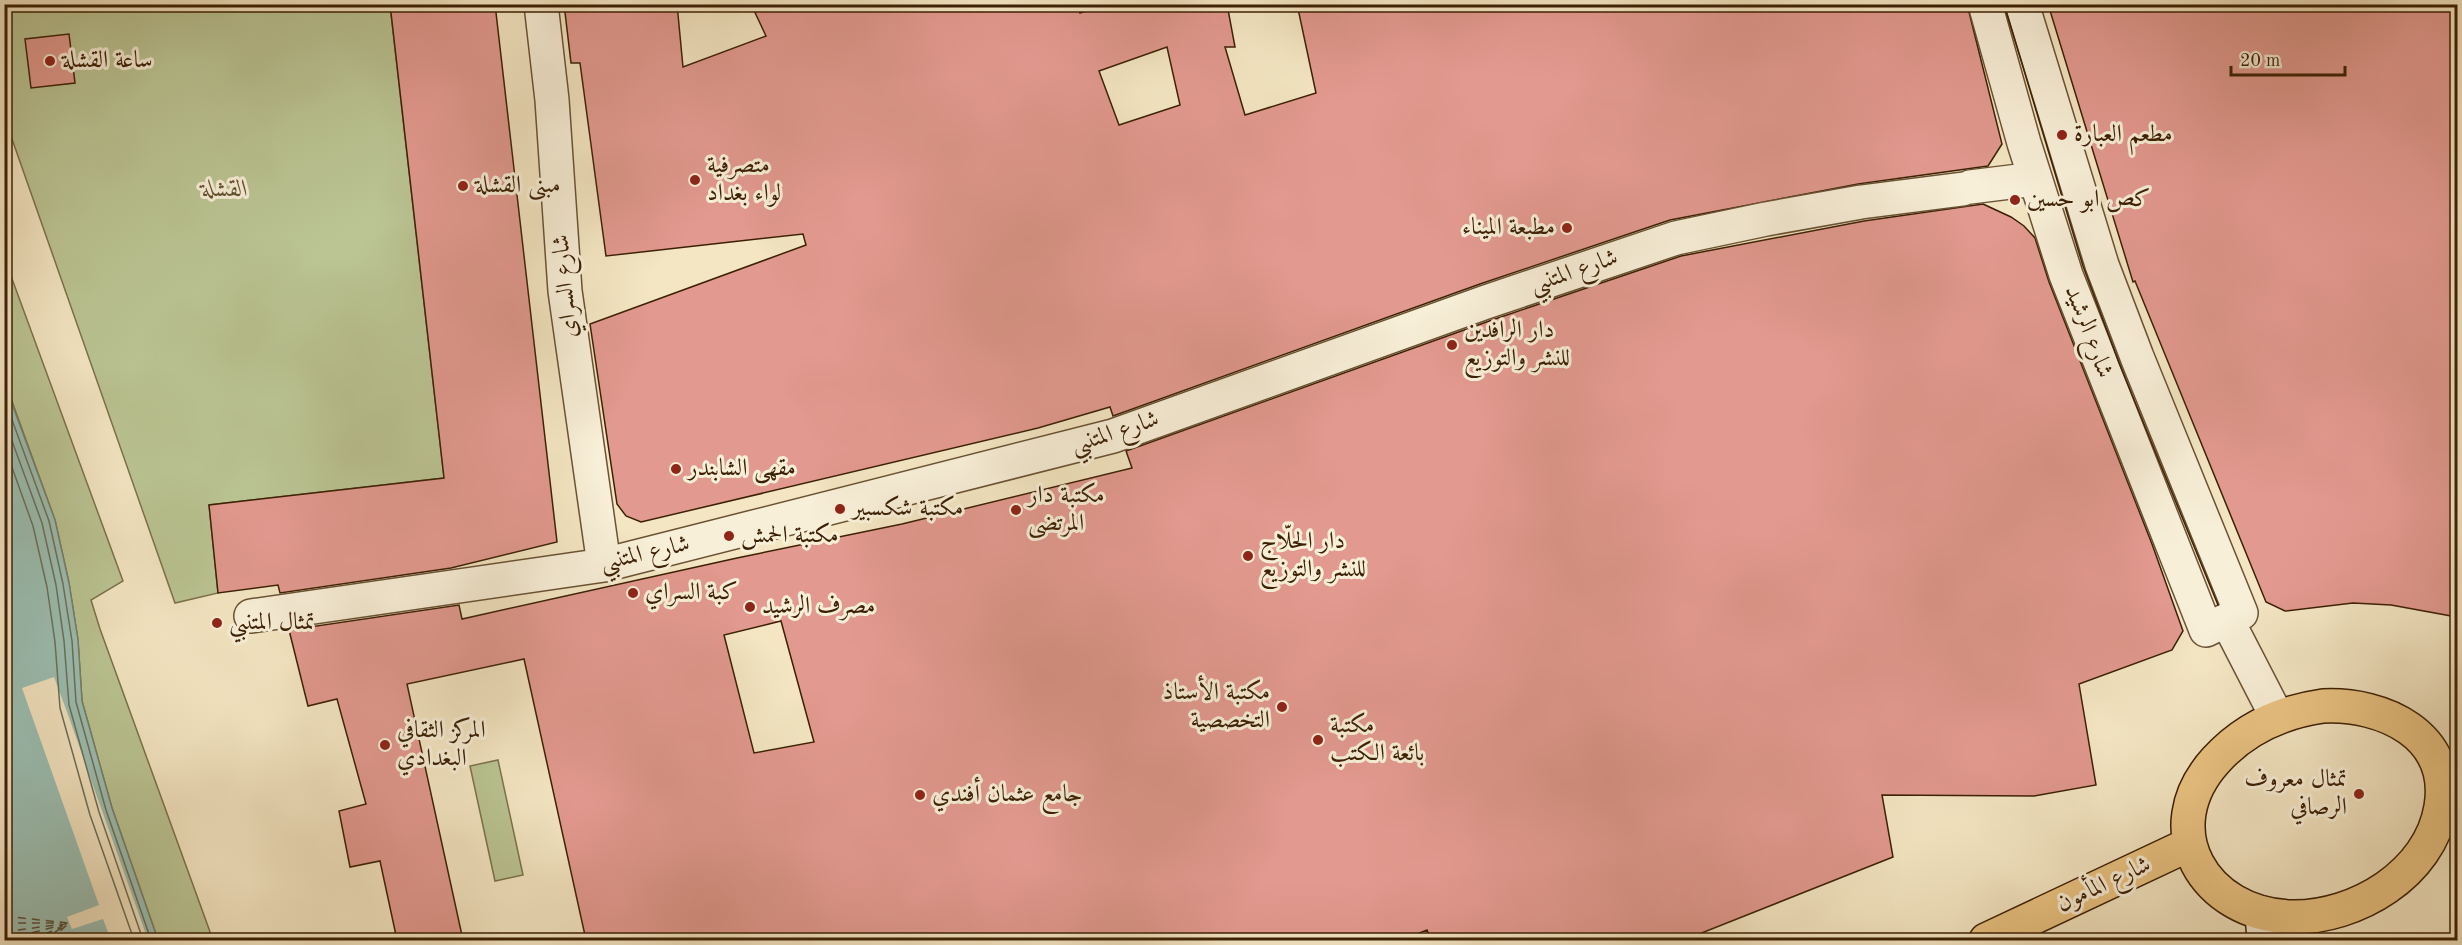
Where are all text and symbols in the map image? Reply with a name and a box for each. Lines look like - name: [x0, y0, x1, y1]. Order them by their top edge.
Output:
- scale bar: [2231, 39, 2345, 77]
- place label: ساعة القشلة: [61, 49, 153, 73]
- text: 20 m: [2240, 52, 2280, 70]
- marker: ساعة القشلة: [43, 54, 57, 68]
- place label: مطعم العبارة: [2074, 123, 2173, 155]
- marker: مطعم العبارة: [2055, 128, 2069, 142]
- place label: متصرفية لواء بغداد: [707, 154, 781, 207]
- marker: متصرفية لواء بغداد: [688, 173, 702, 187]
- place label: مبنى القشلة: [474, 174, 561, 201]
- park label: القشلة: [199, 178, 248, 202]
- marker: مبنى القشلة: [456, 179, 470, 193]
- place label: كص ابو حسين: [2027, 187, 2150, 213]
- marker: كص ابو حسين: [2008, 193, 2022, 207]
- place label: مطبعة الميناء: [1462, 216, 1555, 240]
- marker: مطبعة الميناء: [1560, 221, 1574, 235]
- street label: شارع السراي: [550, 233, 588, 339]
- street label: شارع المتنبي: [1527, 246, 1624, 306]
- street label: شارع الرشيد: [2054, 282, 2117, 384]
- place label: دار الرافدين للنشر والتوزيع: [1464, 318, 1570, 379]
- marker: دار الرافدين للنشر والتوزيع: [1445, 338, 1459, 352]
- street label: شارع المتنبي: [1068, 407, 1165, 466]
- place label: مقهى الشابندر: [686, 457, 796, 484]
- marker: مقهى الشابندر: [669, 462, 683, 476]
- place label: مكتبة دار المرتضى: [1026, 482, 1105, 539]
- place label: مكتبة شكسبير: [849, 495, 963, 521]
- marker: مكتبة شكسبير: [833, 502, 847, 516]
- marker: مكتبة دار المرتضى: [1009, 503, 1023, 517]
- place label: مكتبة الحمش: [741, 522, 839, 550]
- place label: دار الحلّاج للنشر والتوزيع: [1260, 524, 1366, 590]
- marker: مكتبة الحمش: [722, 529, 736, 543]
- street label: شارع المتنبي: [598, 532, 694, 584]
- marker: دار الحلّاج للنشر والتوزيع: [1241, 549, 1255, 563]
- place label: كبة السراي: [645, 580, 738, 610]
- marker: كبة السراي: [626, 586, 640, 600]
- place label: مصرف الرشيد: [762, 594, 875, 621]
- marker: مصرف الرشيد: [743, 600, 757, 614]
- place label: تمثال المتنبي: [229, 611, 315, 643]
- marker: تمثال المتنبي: [210, 616, 224, 630]
- place label: مكتبة الأستاذ التخصصية: [1163, 675, 1270, 733]
- marker: مكتبة الأستاذ التخصصية: [1275, 700, 1289, 714]
- place label: مكتبة بائعة الكتب: [1330, 712, 1424, 768]
- place label: المركز الثقافي البغدادي: [397, 716, 486, 776]
- marker: مكتبة بائعة الكتب: [1311, 733, 1325, 747]
- marker: المركز الثقافي البغدادي: [378, 738, 392, 752]
- place label: تمثال معروف الرصافي: [2244, 768, 2347, 825]
- place label: جامع عثمان أفندي: [932, 776, 1082, 815]
- marker: تمثال معروف الرصافي: [2352, 787, 2366, 801]
- marker: جامع عثمان أفندي: [913, 788, 927, 802]
- street label: شارع المأمون: [2050, 847, 2157, 923]

